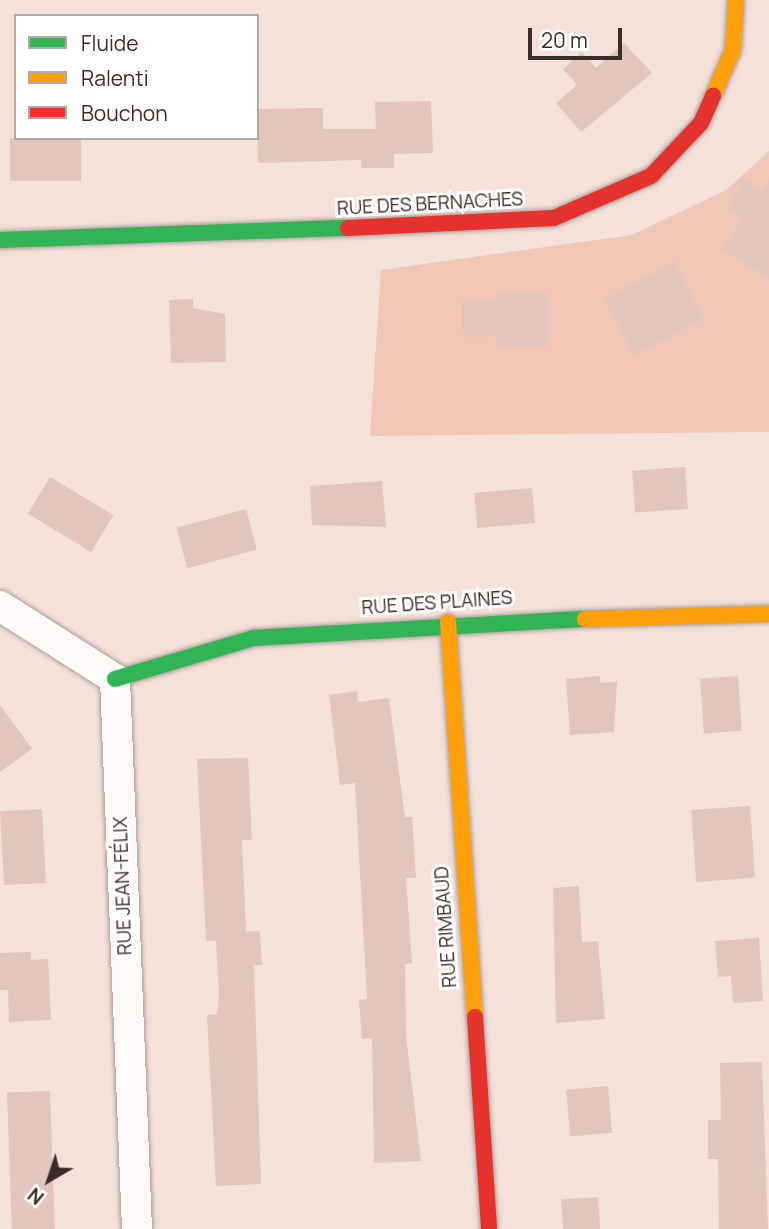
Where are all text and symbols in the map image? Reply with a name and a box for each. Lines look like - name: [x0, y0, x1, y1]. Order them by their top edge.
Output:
- legend: [14, 14, 259, 140]
- scale bar: [531, 14, 626, 58]
- text: 20 m: [541, 26, 588, 54]
- text: Fluide: [81, 29, 139, 57]
- text: Ralenti: [81, 64, 149, 92]
- text: Bouchon: [81, 99, 168, 127]
- street label: RUE DES BERNACHES: [336, 188, 524, 220]
- street label: RUE DES PLAINES: [361, 586, 513, 620]
- street label: RUE JEAN-FÉLIX: [109, 816, 137, 956]
- street label: RUE RIMBAUD: [430, 865, 462, 989]
- north arrow: [14, 1145, 84, 1215]
- text: N: [22, 1182, 49, 1211]

